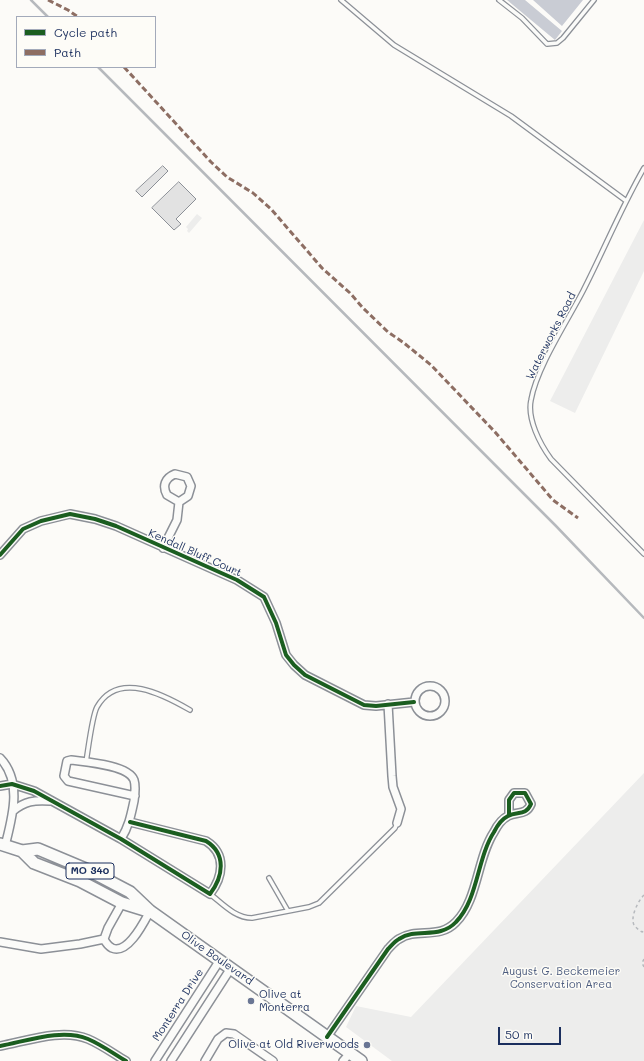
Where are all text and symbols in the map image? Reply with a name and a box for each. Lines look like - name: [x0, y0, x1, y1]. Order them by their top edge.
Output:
- legend: [16, 16, 156, 68]
- text: Cycle path: [54, 24, 117, 40]
- text: Path: [54, 44, 81, 60]
- street label: Waterworks Road: [523, 290, 579, 382]
- street label: Kendall Bluff Court: [146, 526, 244, 580]
- road number: MO 340: [66, 863, 114, 879]
- street label: Olive Boulevard: [178, 928, 256, 988]
- park label: August G. Beckemeier Conservation Area: [502, 965, 620, 991]
- street label: Monterra Drive: [150, 966, 206, 1044]
- place label: Olive at Monterra: [259, 988, 310, 1014]
- marker: Olive at Monterra: [246, 996, 256, 1006]
- scale bar: [500, 1019, 563, 1045]
- text: 50 m: [505, 1026, 533, 1042]
- place label: Olive at Old Riverwoods: [228, 1038, 359, 1052]
- marker: Olive at Old Riverwoods: [362, 1040, 372, 1050]

